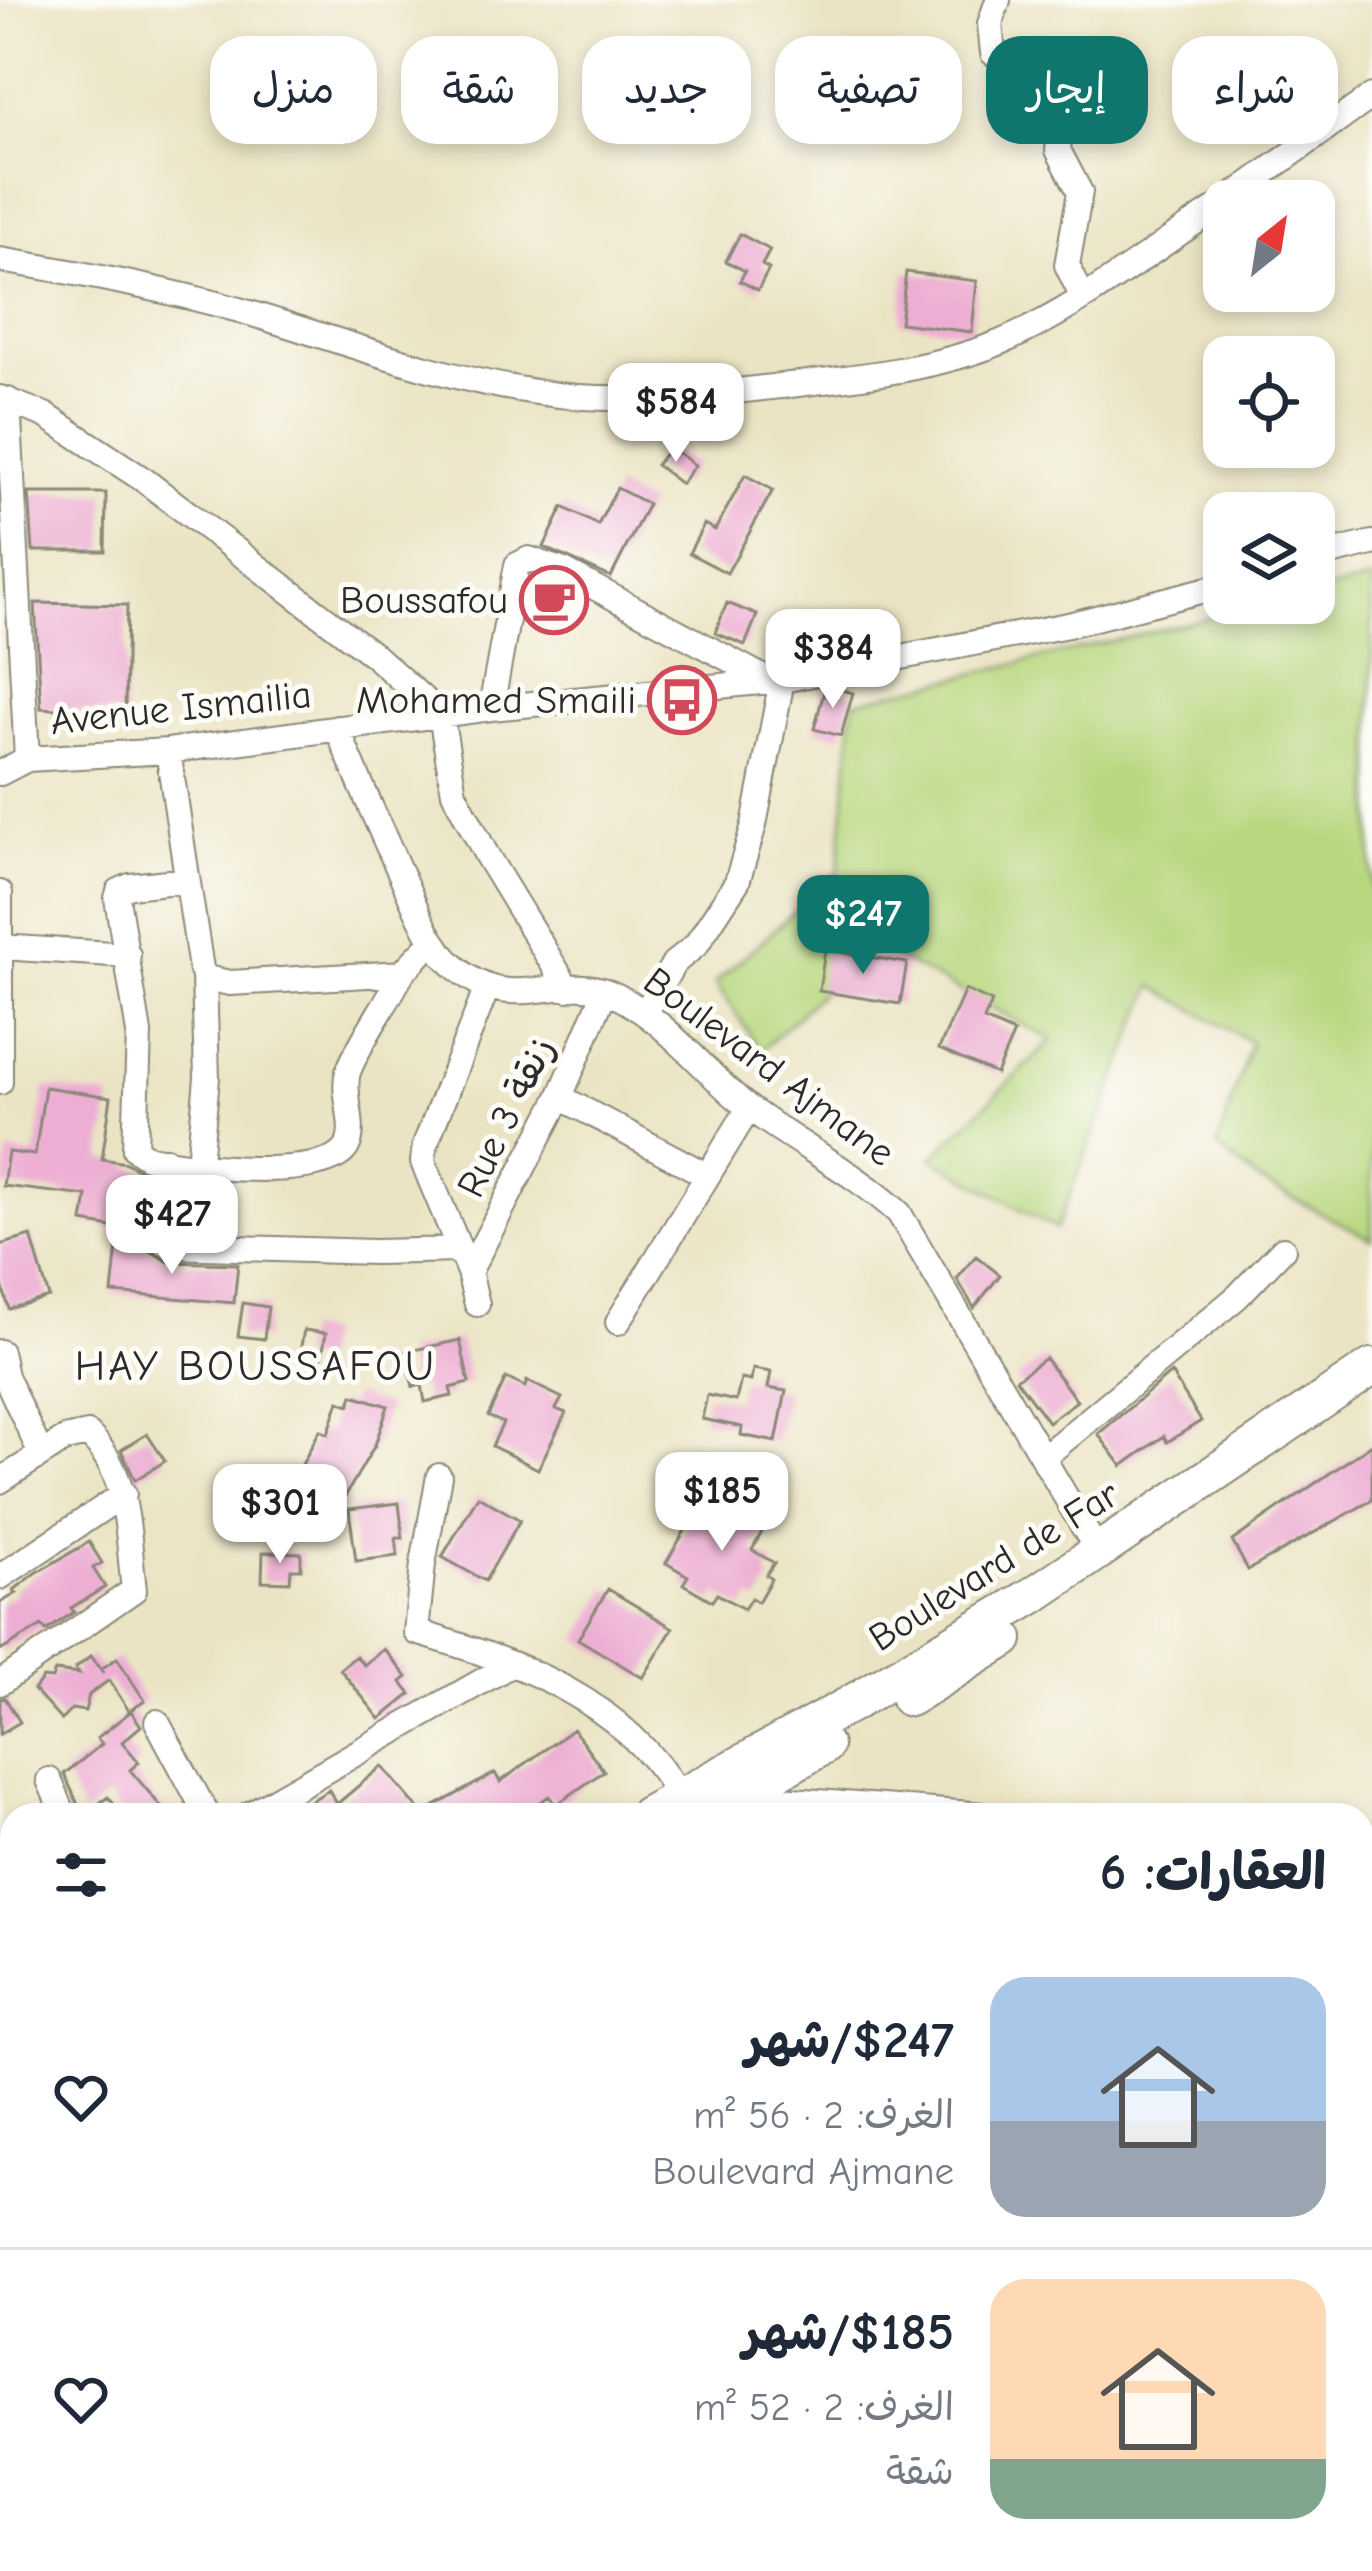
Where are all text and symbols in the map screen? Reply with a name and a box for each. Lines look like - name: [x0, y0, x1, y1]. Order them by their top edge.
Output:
- chip: منزل: [210, 36, 377, 144]
- chip: شقة: [401, 36, 558, 144]
- chip: جديد: [582, 36, 751, 144]
- chip: تصفية: [775, 36, 962, 144]
- chip: إيجار: [986, 36, 1148, 144]
- chip: شراء: [1172, 36, 1338, 144]
- north arrow: [1203, 180, 1335, 312]
- map controls: [1203, 180, 1335, 624]
- button: locate: [1203, 336, 1335, 468]
- pin: $584: [605, 363, 747, 465]
- text: $584: [635, 379, 717, 424]
- button: layers: [1203, 492, 1335, 624]
- cafe icon: Boussafou: [519, 565, 589, 635]
- place label: Boussafou: [340, 578, 508, 623]
- pin: $384: [762, 609, 904, 711]
- text: $384: [793, 625, 873, 670]
- bus stop icon: Mohamed Smaili: [647, 665, 717, 735]
- street label: Avenue Ismailia: [48, 672, 314, 744]
- place label: Mohamed Smaili: [356, 678, 636, 723]
- pin: $247: [792, 875, 934, 977]
- text: $247: [824, 891, 902, 936]
- street label: Boulevard Ajmane: [635, 958, 903, 1176]
- street label: Rue 3 زنقة: [448, 1030, 564, 1204]
- pin: $427: [101, 1175, 243, 1277]
- text: $427: [133, 1191, 211, 1236]
- district label: HAY BOUSSAFOU: [75, 1342, 437, 1391]
- pin: $185: [651, 1452, 793, 1554]
- pin: $301: [209, 1464, 351, 1566]
- text: $185: [682, 1468, 762, 1513]
- street label: Boulevard de Far: [861, 1471, 1127, 1661]
- text: $301: [240, 1480, 320, 1525]
- icon: filters: [48, 1842, 114, 1908]
- text: العقارات: 6: [1100, 1843, 1326, 1902]
- text: $247/شهر: [745, 2011, 954, 2070]
- icon: home: [1086, 2025, 1230, 2169]
- icon: heart: [48, 2064, 114, 2130]
- text: الغرف: 2 · 56 m²: [693, 2093, 954, 2138]
- text: Boulevard Ajmane: [652, 2149, 954, 2194]
- text: $185/شهر: [743, 2303, 954, 2362]
- icon: home: [1086, 2327, 1230, 2471]
- icon: heart: [48, 2366, 114, 2432]
- text: الغرف: 2 · 52 m²: [694, 2385, 954, 2430]
- text: شقة: [886, 2449, 954, 2494]

